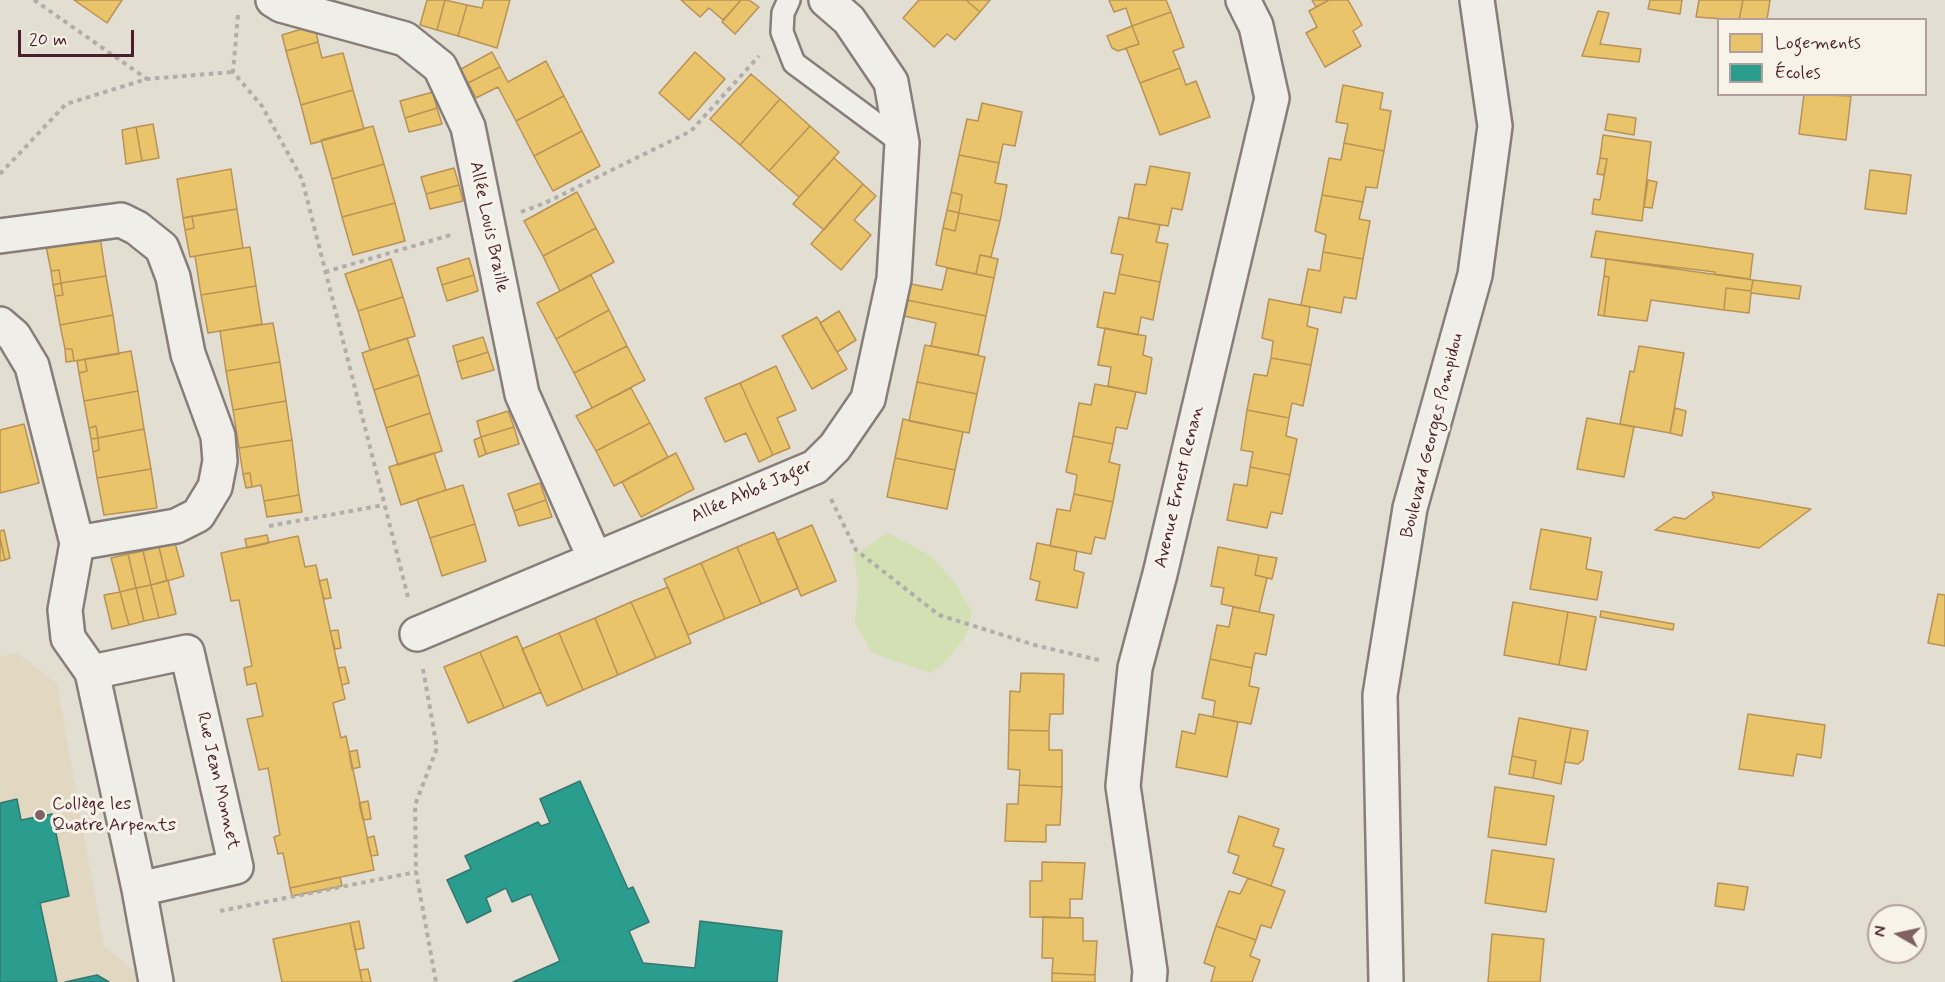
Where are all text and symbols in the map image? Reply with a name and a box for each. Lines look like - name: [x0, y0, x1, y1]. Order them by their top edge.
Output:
- scale bar: [21, 18, 136, 56]
- legend: [1717, 18, 1927, 96]
- text: 20 m: [29, 28, 67, 52]
- text: Logements: [1775, 31, 1861, 55]
- text: Écoles: [1775, 61, 1821, 85]
- street label: Allée Louis Braille: [464, 159, 512, 295]
- street label: Boulevard Georges Pompidou: [1397, 331, 1469, 541]
- street label: Avenue Ernest Renan: [1151, 404, 1209, 570]
- street label: Allée Abbé Jager: [688, 455, 816, 529]
- street label: Rue Jean Monnet: [191, 710, 243, 852]
- place label: Collège les Quatre Arpents: [52, 794, 176, 836]
- marker: Collège les Quatre Arpents: [33, 808, 47, 822]
- north arrow: [1867, 904, 1927, 964]
- text: N: [1869, 925, 1892, 938]

